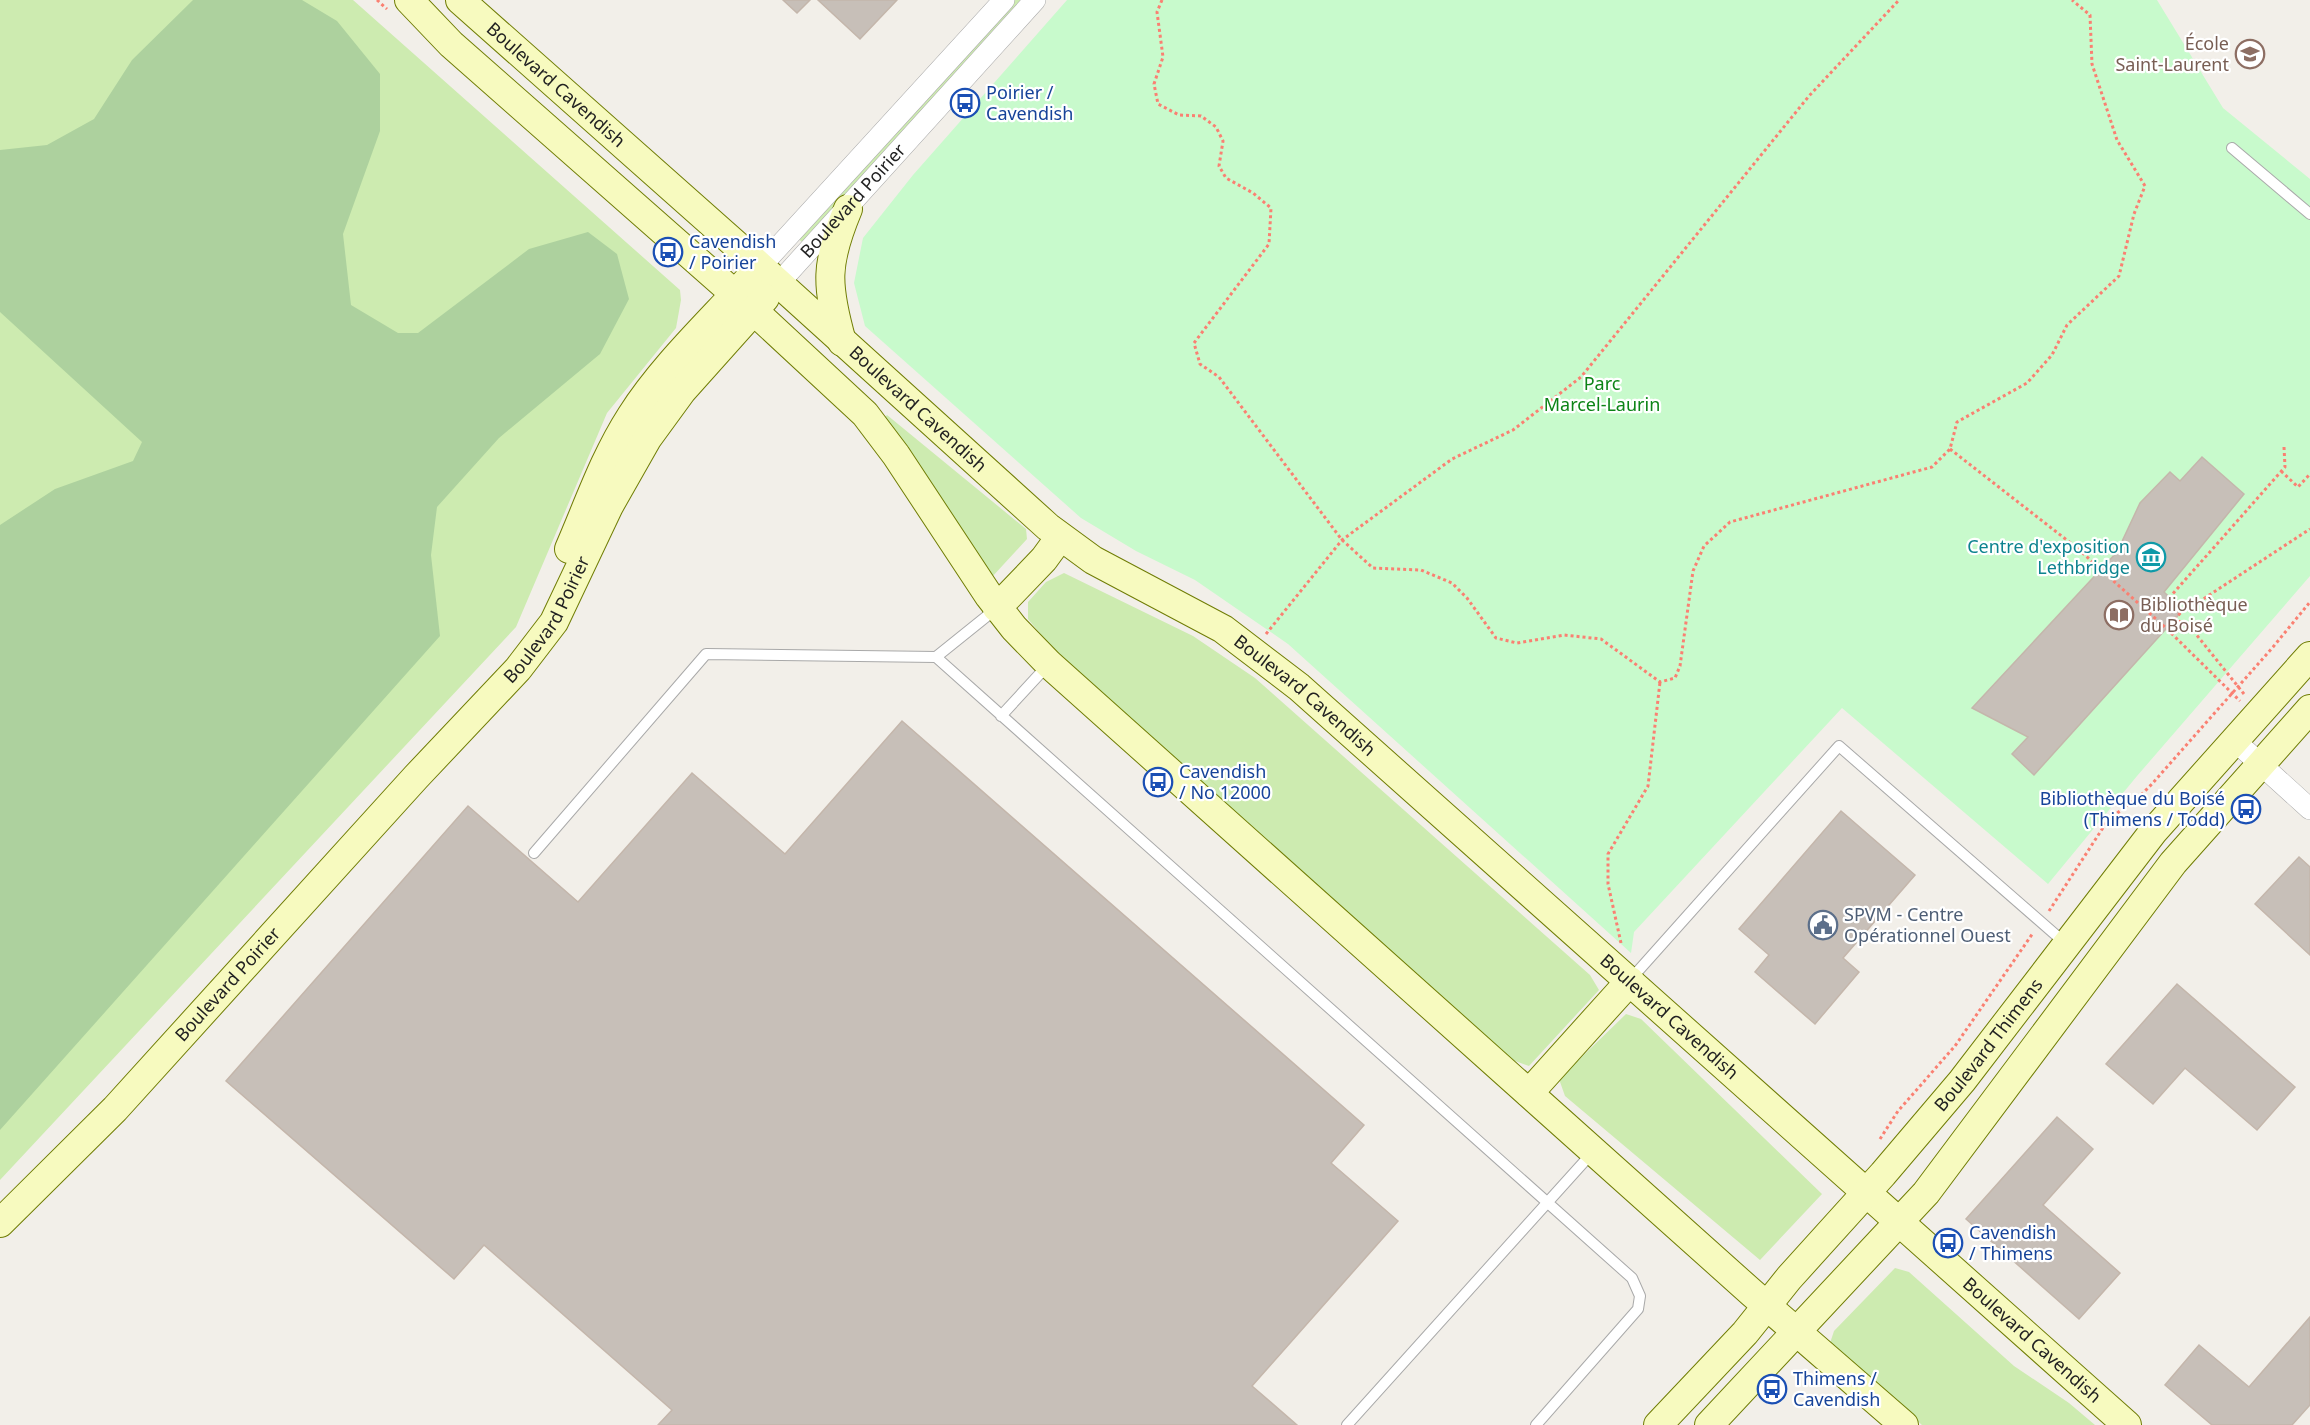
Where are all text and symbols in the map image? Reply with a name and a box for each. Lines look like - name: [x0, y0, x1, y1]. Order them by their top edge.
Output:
- street label: Boulevard Cavendish: [482, 16, 631, 152]
- place label: École Saint-Laurent: [2115, 31, 2229, 76]
- school or university icon: École Saint-Laurent: [2234, 38, 2266, 70]
- place label: Poirier / Cavendish: [986, 80, 1073, 125]
- bus stop icon: Poirier / Cavendish: [949, 87, 981, 119]
- street label: Boulevard Poirier: [794, 138, 911, 263]
- place label: Cavendish / Poirier: [689, 229, 776, 274]
- bus stop icon: Cavendish / Poirier: [652, 236, 684, 268]
- street label: Boulevard Cavendish: [845, 340, 992, 477]
- park label: Parc Marcel-Laurin: [1544, 371, 1660, 416]
- place label: Centre d'exposition Lethbridge: [1967, 534, 2130, 579]
- museum icon: Centre d'exposition Lethbridge: [2135, 541, 2167, 573]
- street label: Boulevard Poirier: [498, 551, 595, 688]
- place label: Bibliothèque du Boisé: [2140, 592, 2248, 637]
- library icon: Bibliothèque du Boisé: [2103, 599, 2135, 631]
- street label: Boulevard Cavendish: [1229, 629, 1381, 761]
- place label: Cavendish / No 12000: [1179, 759, 1271, 804]
- bus stop icon: Cavendish / No 12000: [1142, 766, 1174, 798]
- place label: Bibliothèque du Boisé (Thimens / Todd): [2040, 786, 2225, 831]
- bus stop icon: Bibliothèque du Boisé (Thimens / Todd): [2230, 793, 2262, 825]
- place label: SPVM - Centre Opérationnel Ouest: [1844, 902, 2011, 947]
- public building icon: SPVM - Centre Opérationnel Ouest: [1807, 909, 1839, 941]
- street label: Boulevard Poirier: [169, 921, 286, 1046]
- street label: Boulevard Cavendish: [1595, 948, 1744, 1084]
- street label: Boulevard Thimens: [1928, 973, 2048, 1116]
- place label: Cavendish / Thimens: [1969, 1220, 2056, 1265]
- bus stop icon: Cavendish / Thimens: [1932, 1227, 1964, 1259]
- street label: Boulevard Cavendish: [1958, 1271, 2107, 1408]
- place label: Thimens / Cavendish: [1793, 1366, 1880, 1411]
- bus stop icon: Thimens / Cavendish: [1756, 1373, 1788, 1405]

